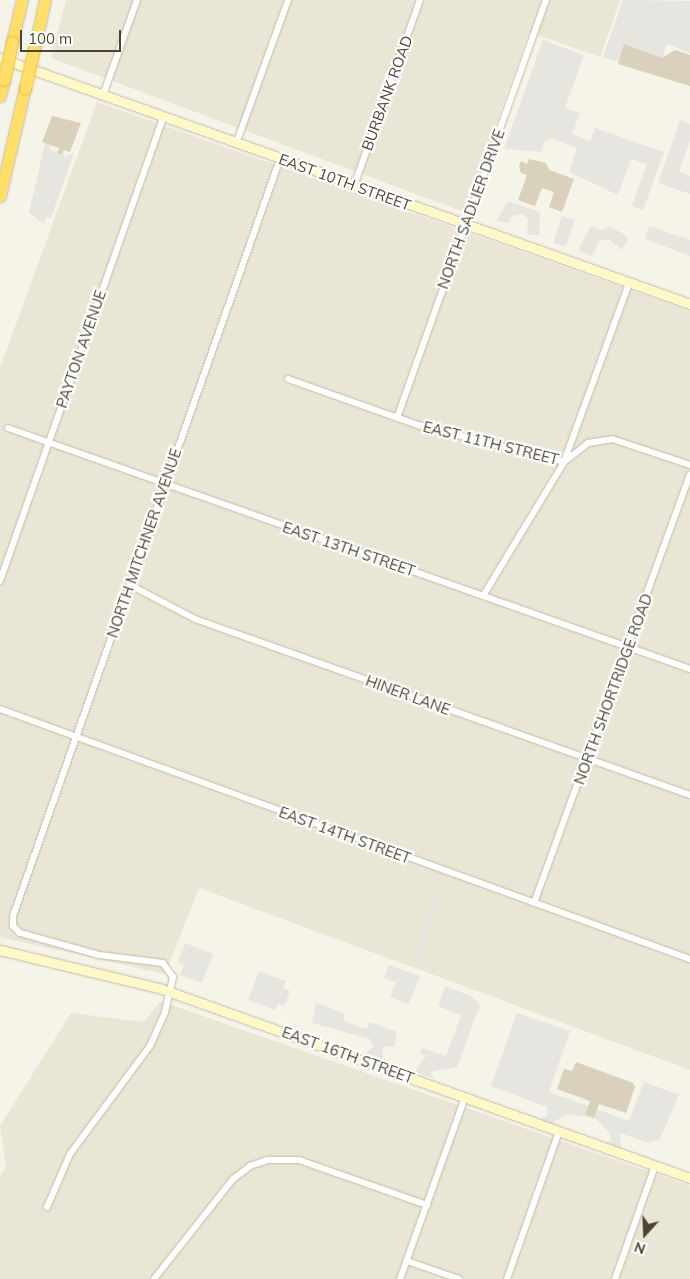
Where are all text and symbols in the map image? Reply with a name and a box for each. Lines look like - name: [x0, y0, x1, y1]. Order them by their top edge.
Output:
- scale bar: [22, 20, 124, 52]
- text: 100 m: [28, 29, 72, 48]
- street label: BURBANK ROAD: [358, 33, 416, 153]
- street label: NORTH SADLIER DRIVE: [434, 127, 508, 291]
- street label: EAST 10TH STREET: [277, 150, 413, 214]
- street label: PAYTON AVENUE: [52, 288, 110, 410]
- street label: EAST 11TH STREET: [421, 417, 561, 469]
- street label: NORTH MITCHNER AVENUE: [103, 446, 185, 640]
- street label: EAST 13TH STREET: [280, 518, 418, 580]
- street label: NORTH SHORTRIDGE ROAD: [570, 591, 656, 787]
- street label: HINER LANE: [363, 671, 453, 719]
- street label: EAST 14TH STREET: [277, 803, 413, 867]
- street label: EAST 16TH STREET: [280, 1023, 416, 1087]
- north arrow: [620, 1209, 670, 1259]
- text: N: [632, 1238, 648, 1258]

